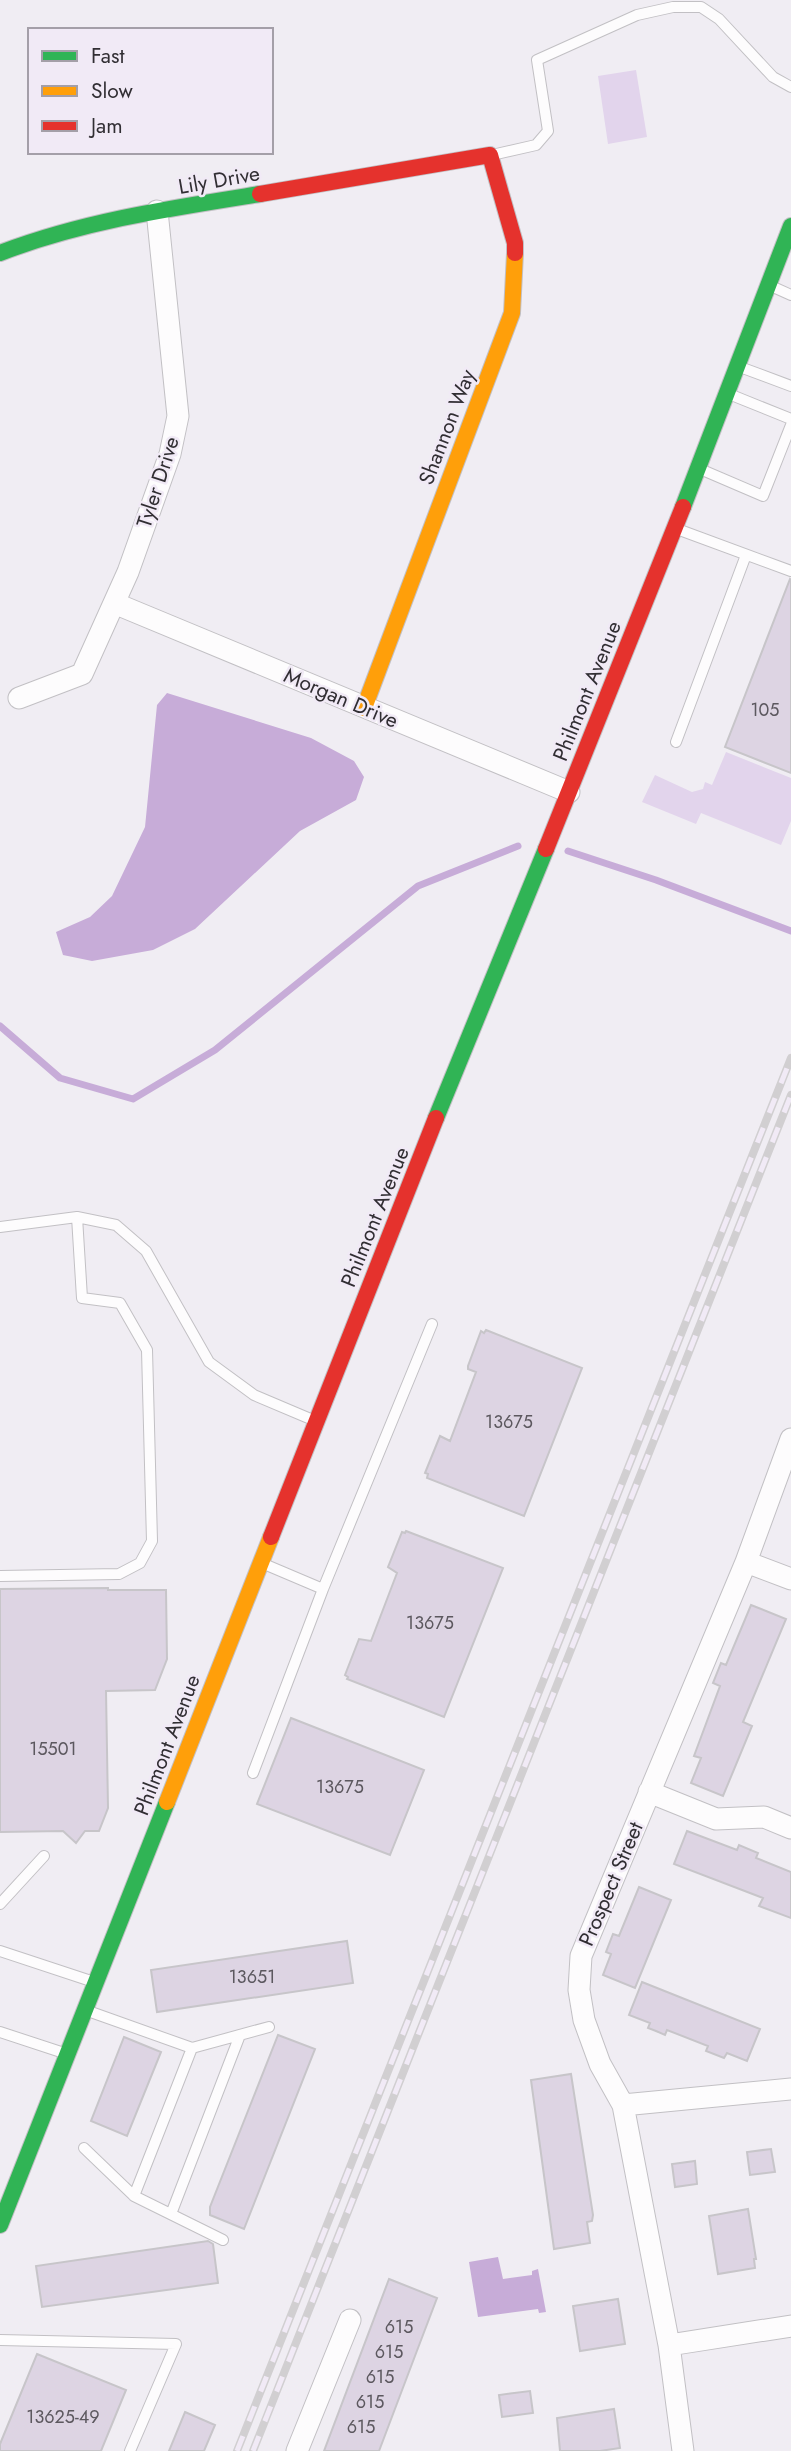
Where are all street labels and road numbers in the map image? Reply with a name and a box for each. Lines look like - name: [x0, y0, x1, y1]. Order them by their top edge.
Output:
- street label: Lily Drive: [176, 158, 262, 202]
- street label: Shannon Way: [411, 364, 483, 489]
- street label: Tyler Drive: [129, 432, 187, 531]
- street label: Philmont Avenue: [545, 616, 629, 765]
- street label: Morgan Drive: [279, 660, 403, 736]
- street label: Philmont Avenue: [333, 1142, 417, 1291]
- street label: Philmont Avenue: [126, 1670, 208, 1820]
- street label: Prospect Street: [571, 1817, 651, 1951]

